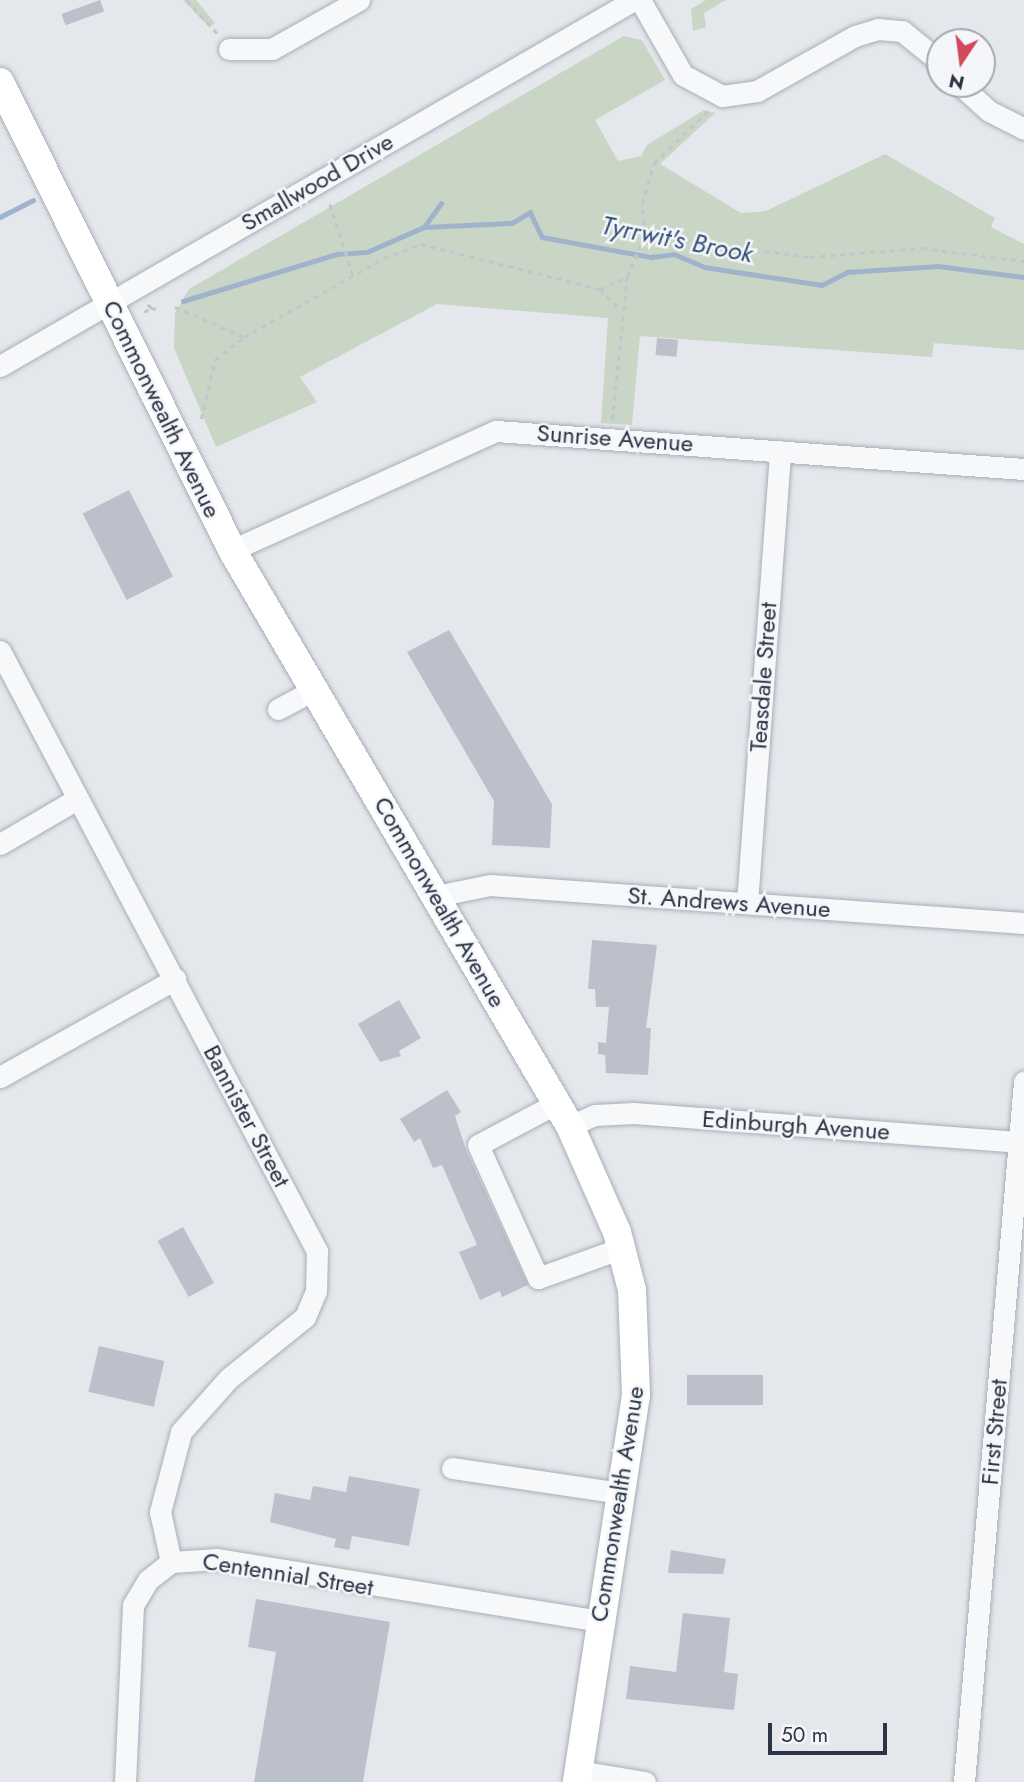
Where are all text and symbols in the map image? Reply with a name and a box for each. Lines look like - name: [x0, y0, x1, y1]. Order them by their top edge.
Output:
- north arrow: [926, 28, 996, 98]
- text: N: [946, 67, 967, 97]
- street label: Smallwood Drive: [236, 127, 398, 237]
- water label: Tyrrwit's Brook: [599, 210, 755, 270]
- street label: Commonwealth Avenue: [97, 296, 227, 522]
- street label: Sunrise Avenue: [536, 418, 694, 458]
- street label: Teasdale Street: [743, 601, 783, 753]
- street label: Commonwealth Avenue: [368, 792, 512, 1012]
- street label: St. Andrews Avenue: [627, 881, 831, 923]
- street label: Bannister Street: [197, 1040, 297, 1192]
- street label: Edinburgh Avenue: [701, 1104, 891, 1146]
- street label: First Street: [975, 1378, 1013, 1486]
- street label: Commonwealth Avenue: [584, 1384, 650, 1624]
- street label: Centennial Street: [201, 1546, 375, 1602]
- scale bar: [772, 1708, 891, 1752]
- text: 50 m: [781, 1720, 828, 1750]

